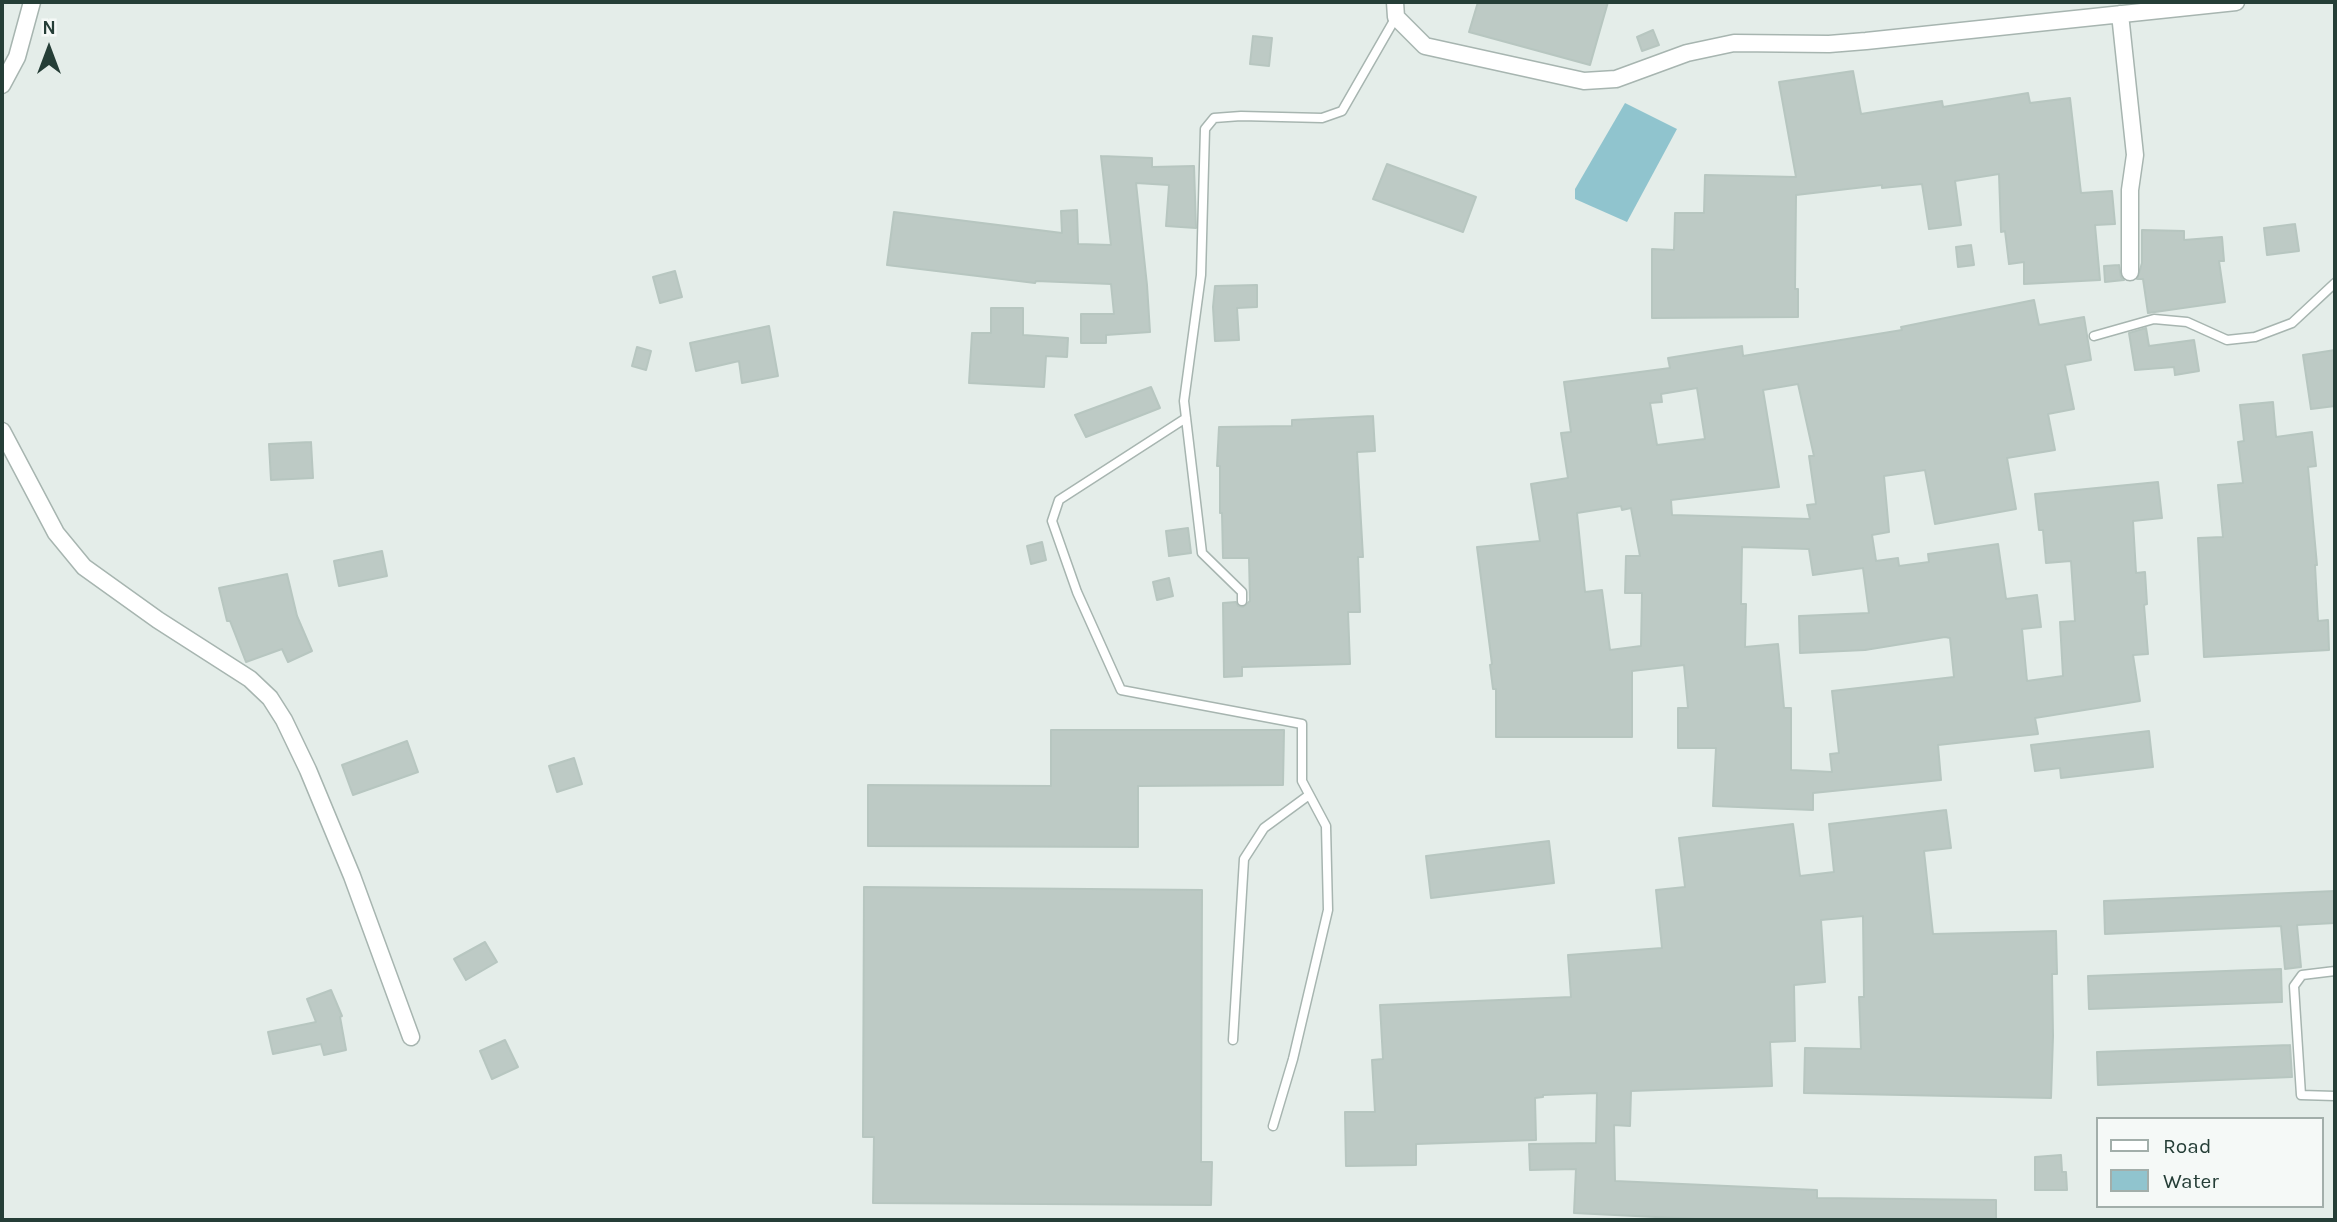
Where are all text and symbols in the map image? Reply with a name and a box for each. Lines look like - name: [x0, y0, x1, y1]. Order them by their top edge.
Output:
- north arrow: [14, 14, 84, 84]
- text: N: [42, 17, 56, 39]
- legend: [2096, 1117, 2323, 1208]
- text: Road: [2163, 1134, 2211, 1158]
- text: Water: [2163, 1169, 2219, 1193]

